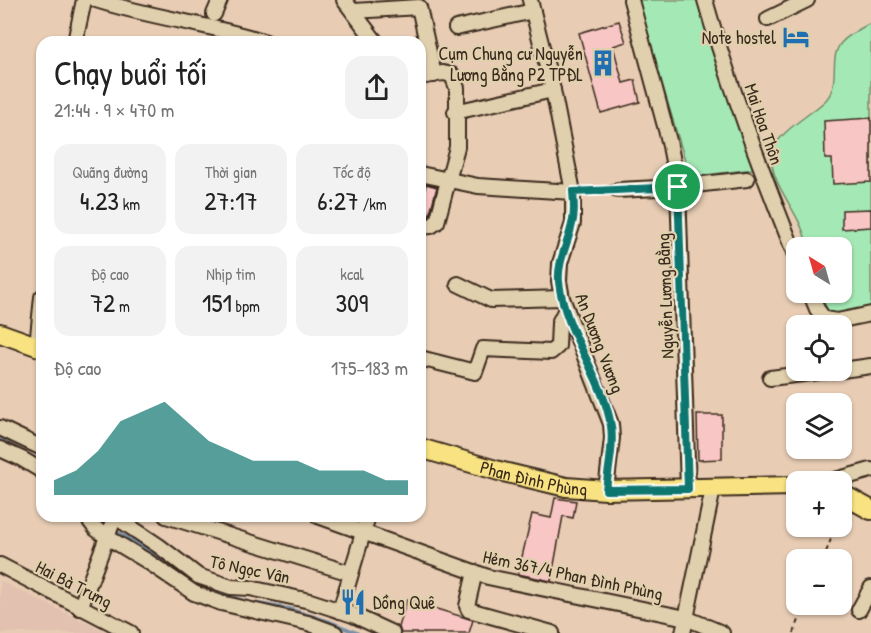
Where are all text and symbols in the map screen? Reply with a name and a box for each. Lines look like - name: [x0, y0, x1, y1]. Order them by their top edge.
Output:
- hotel icon: Note hostel: [781, 22, 811, 52]
- place label: Note hostel: [702, 25, 776, 50]
- place label: Cụm Chung cư Nguyễn Lương Bằng P2 TPĐL: [439, 41, 583, 87]
- building icon: Cụm Chung cư Nguyễn Lương Bằng P2 TPĐL: [588, 48, 618, 78]
- text: Chạy buổi tối: [54, 51, 208, 95]
- button: share: [345, 56, 408, 119]
- street label: Mai Hoa Thôn: [738, 80, 790, 168]
- text: 21:44 · 9 × 470 m: [54, 96, 174, 123]
- text: Quãng đường: [72, 161, 148, 183]
- text: Thời gian: [205, 161, 257, 183]
- text: Tốc độ: [333, 161, 371, 183]
- pin: [652, 161, 703, 212]
- icon: arrive: [661, 170, 694, 203]
- text: 4.23: [80, 183, 119, 218]
- text: 27:17: [204, 183, 258, 218]
- text: 6:27: [317, 183, 359, 218]
- text: km: [119, 193, 140, 215]
- text: /km: [359, 193, 387, 215]
- street label: Nguyễn Lương Bằng: [650, 233, 680, 359]
- north arrow: [786, 237, 852, 303]
- map controls: [786, 237, 852, 615]
- text: Độ cao: [91, 263, 129, 285]
- text: Nhịp tim: [206, 263, 256, 285]
- text: kcal: [340, 263, 364, 285]
- text: 72: [90, 285, 115, 320]
- text: 151: [202, 285, 232, 320]
- text: 309: [336, 285, 368, 320]
- street label: An Dương Vương: [570, 289, 630, 397]
- text: m: [115, 295, 130, 317]
- text: bpm: [232, 295, 260, 317]
- button: locate: [786, 315, 852, 381]
- text: Độ cao: [54, 354, 101, 381]
- text: 175–183 m: [331, 354, 408, 381]
- button: layers: [786, 393, 852, 459]
- street label: Phan Đình Phùng: [477, 454, 588, 501]
- button: +: [786, 471, 852, 537]
- street label: Hẻm 367/4 Phan Đình Phùng: [481, 544, 665, 606]
- street label: Tô Ngọc Vân: [208, 548, 292, 590]
- button: −: [786, 549, 852, 615]
- street label: Hai Bà Trưng: [31, 554, 117, 614]
- restaurant icon: Dồng Quê: [338, 587, 368, 617]
- place label: Dồng Quê: [373, 590, 435, 615]

